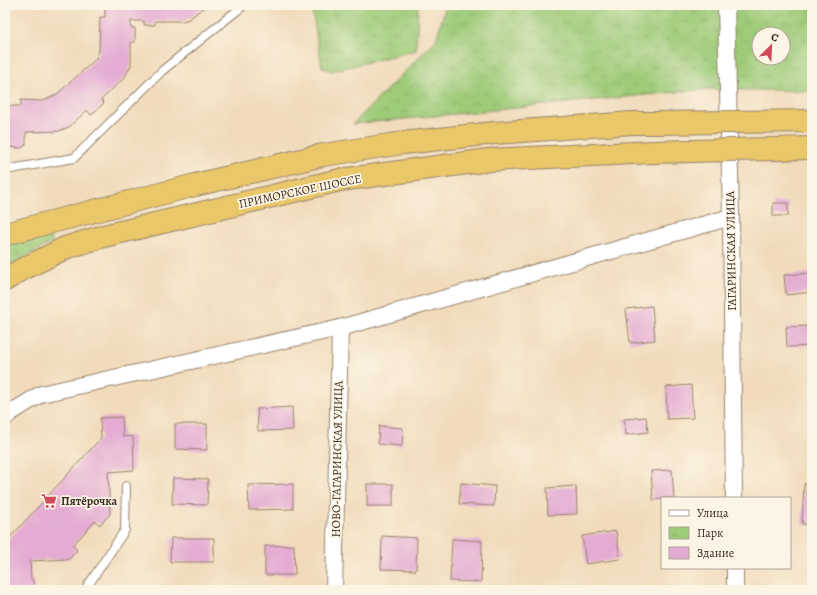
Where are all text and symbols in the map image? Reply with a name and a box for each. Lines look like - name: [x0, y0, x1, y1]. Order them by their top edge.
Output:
- north arrow: [751, 26, 791, 66]
- text: С: [769, 29, 781, 46]
- street label: ПРИМОРСКОЕ ШОССЕ: [237, 170, 363, 212]
- street label: ГАГАРИНСКАЯ УЛИЦА: [722, 190, 740, 311]
- street label: НОВО-ГАГАРИНСКАЯ УЛИЦА: [328, 379, 346, 538]
- supermarket icon: Пятёрочка: [40, 492, 58, 510]
- place label: Пятёрочка: [61, 493, 118, 509]
- legend: [661, 497, 791, 569]
- text: Улица: [697, 505, 729, 521]
- text: Парк: [697, 525, 723, 541]
- text: Здание: [697, 545, 734, 561]

